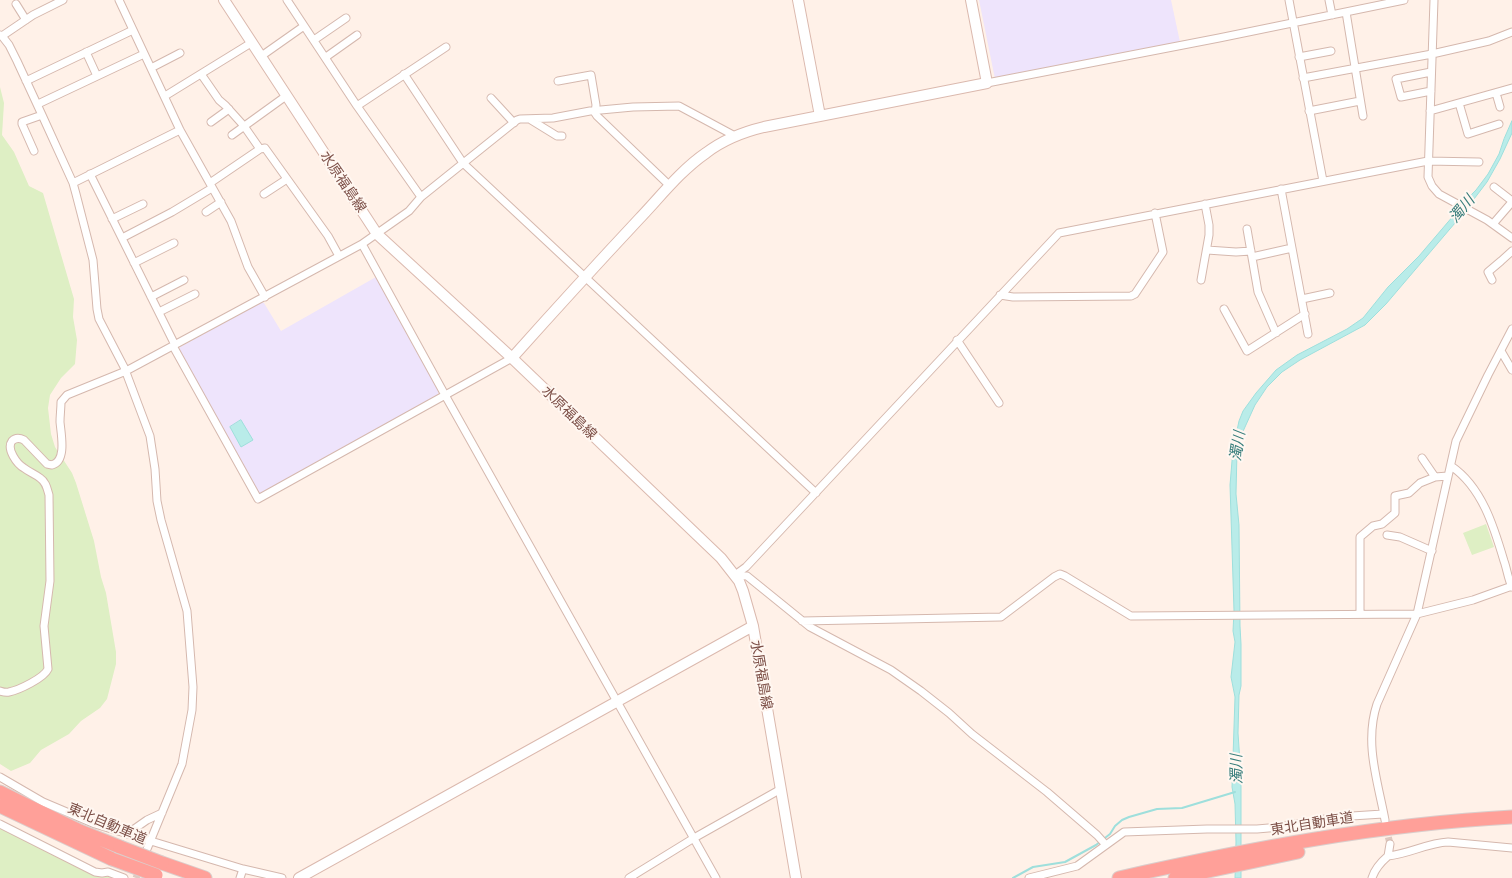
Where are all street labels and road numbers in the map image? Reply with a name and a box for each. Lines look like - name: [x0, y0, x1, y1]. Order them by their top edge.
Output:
- street label: 水原福島線: [316, 148, 370, 216]
- street label: 水原福島線: [538, 383, 600, 443]
- street label: 水原福島線: [747, 639, 775, 711]
- street label: 東北自動車道: [65, 800, 149, 848]
- street label: 東北自動車道: [1269, 809, 1355, 839]

